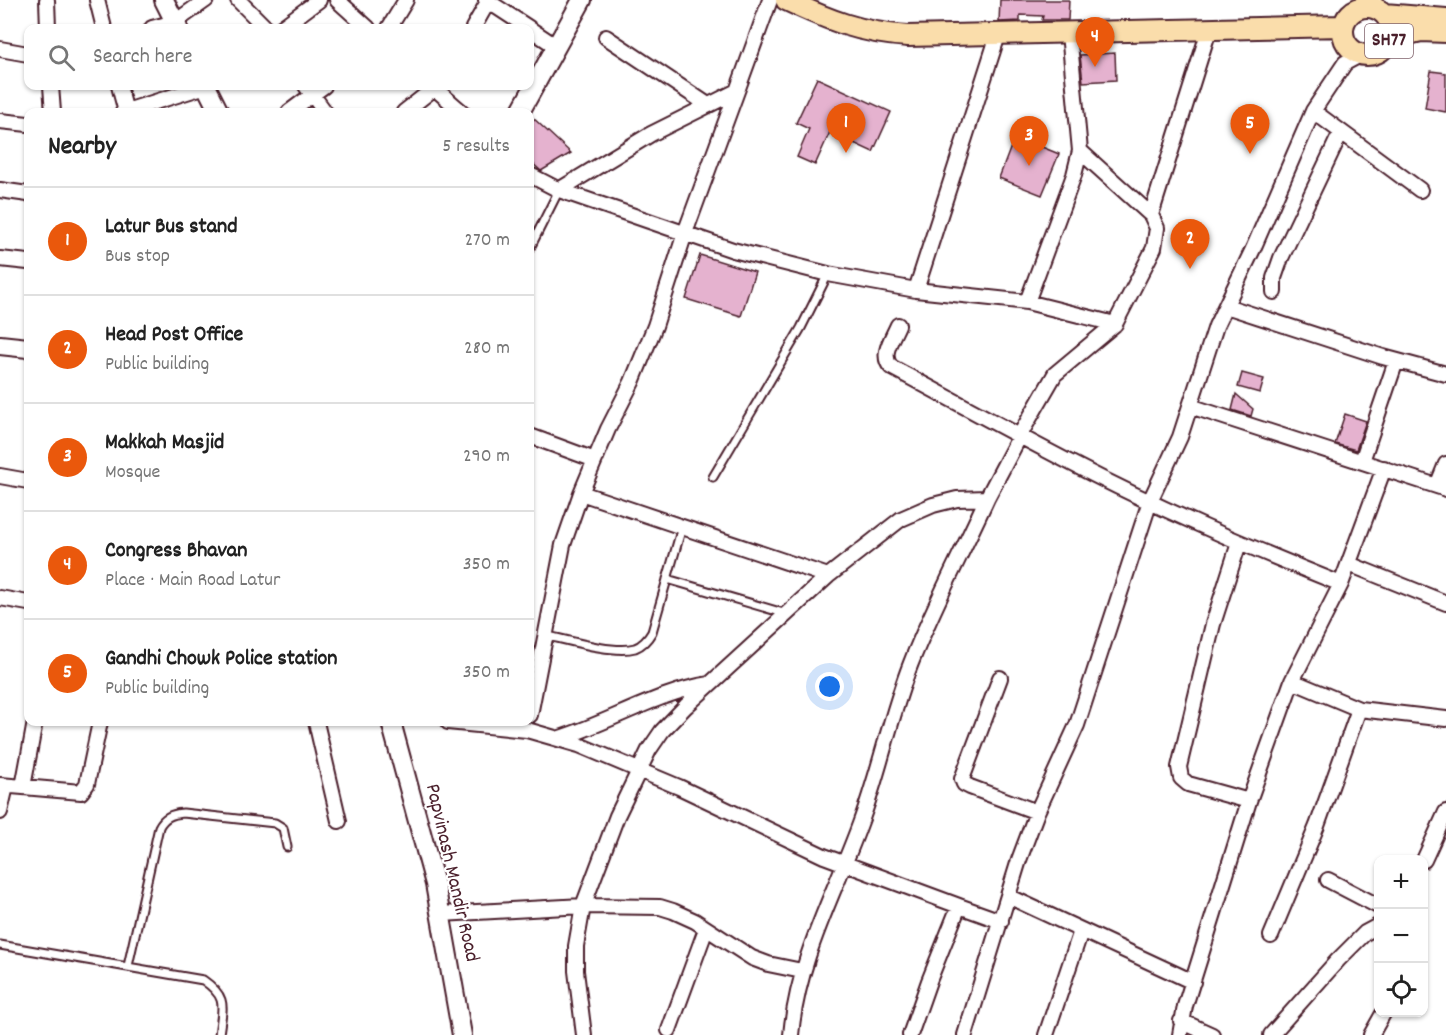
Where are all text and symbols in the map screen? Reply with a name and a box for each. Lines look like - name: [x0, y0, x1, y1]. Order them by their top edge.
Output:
- pin: 4: [1076, 17, 1114, 67]
- search box: [24, 24, 534, 90]
- road number: SH77: [1365, 24, 1413, 58]
- icon: search: [45, 41, 78, 74]
- text: Search here: [93, 42, 192, 73]
- pin: 1: [826, 104, 866, 153]
- pin: 5: [1230, 104, 1270, 154]
- pin: 3: [1010, 116, 1048, 166]
- text: Nearby: [48, 129, 116, 166]
- text: 5 results: [442, 133, 510, 161]
- text: Latur Bus stand: [105, 212, 238, 243]
- pin: 2: [1170, 220, 1210, 269]
- text: 1: [65, 227, 70, 255]
- text: 270 m: [464, 227, 510, 255]
- text: Bus stop: [105, 243, 170, 271]
- text: Head Post Office: [105, 320, 243, 351]
- text: 2: [63, 335, 72, 363]
- text: 280 m: [464, 335, 510, 363]
- text: Public building: [105, 351, 209, 379]
- text: Makkah Masjid: [105, 428, 224, 459]
- text: 3: [63, 443, 72, 471]
- text: 290 m: [463, 443, 510, 471]
- text: Mosque: [105, 459, 160, 487]
- text: Congress Bhavan: [105, 536, 247, 567]
- text: 4: [63, 551, 72, 579]
- text: 350 m: [463, 551, 510, 579]
- text: Place · Main Road Latur: [105, 567, 280, 595]
- text: Gandhi Chowk Police station: [105, 644, 337, 675]
- text: 5: [63, 659, 72, 687]
- text: 350 m: [463, 659, 510, 687]
- your location: [815, 672, 844, 701]
- text: Public building: [105, 675, 209, 703]
- street label: Papvinash Mandir Road: [416, 781, 486, 965]
- map controls: [1374, 855, 1428, 1017]
- button: +: [1374, 855, 1428, 909]
- button: −: [1374, 909, 1428, 963]
- button: locate: [1374, 963, 1428, 1017]

